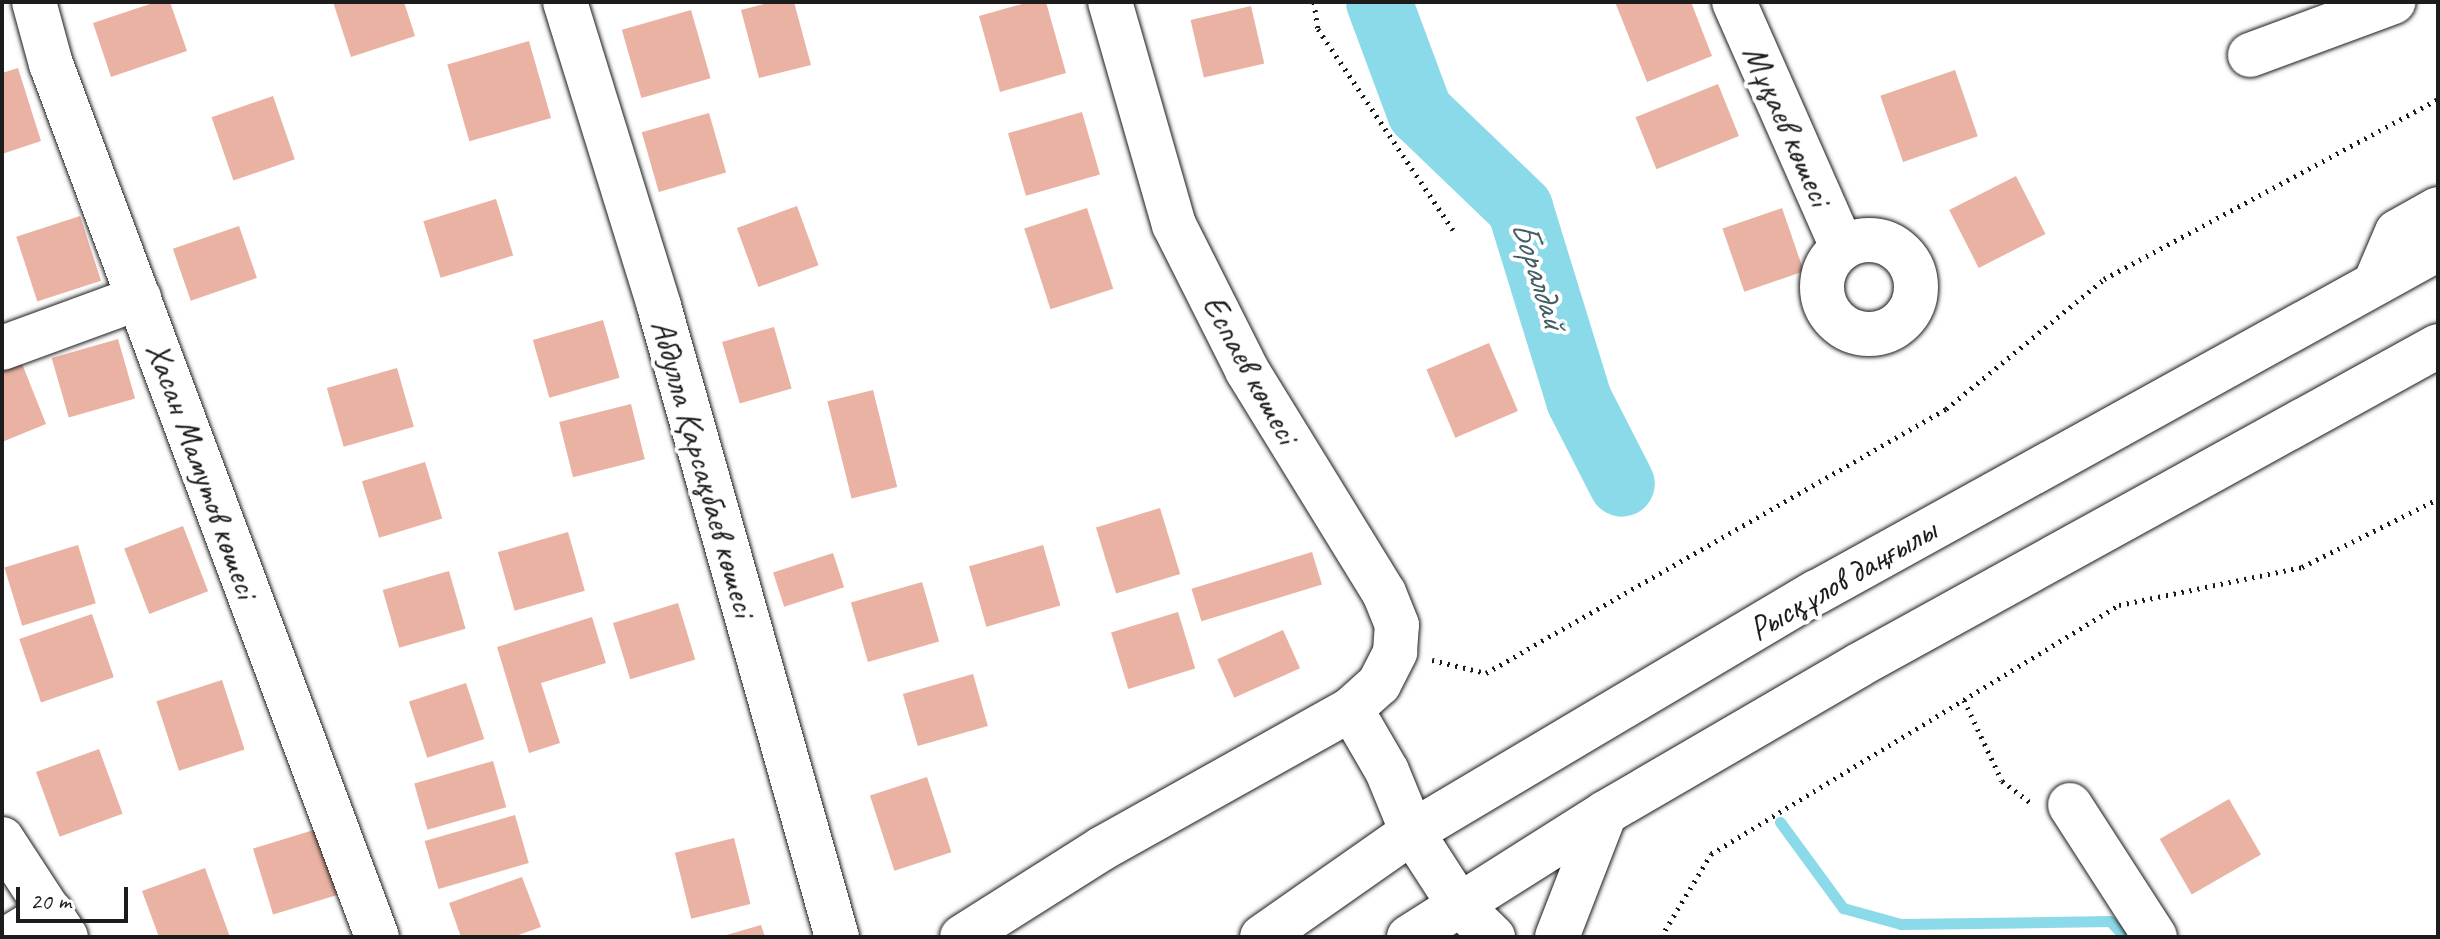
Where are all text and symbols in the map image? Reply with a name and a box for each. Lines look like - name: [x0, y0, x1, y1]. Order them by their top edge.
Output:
- street label: Мұқаев көшесі: [1734, 38, 1842, 212]
- water label: Боралдай: [1501, 214, 1577, 334]
- street label: Еспаев көшесі: [1194, 288, 1308, 450]
- street label: Абдулла Қарсақбаев көшесі: [642, 315, 766, 621]
- street label: Хасан Мамутов көшесі: [137, 334, 269, 606]
- street label: Рысқұлов даңғылы: [1740, 508, 1944, 650]
- scale bar: [20, 871, 132, 921]
- text: 20 m: [30, 886, 71, 916]

